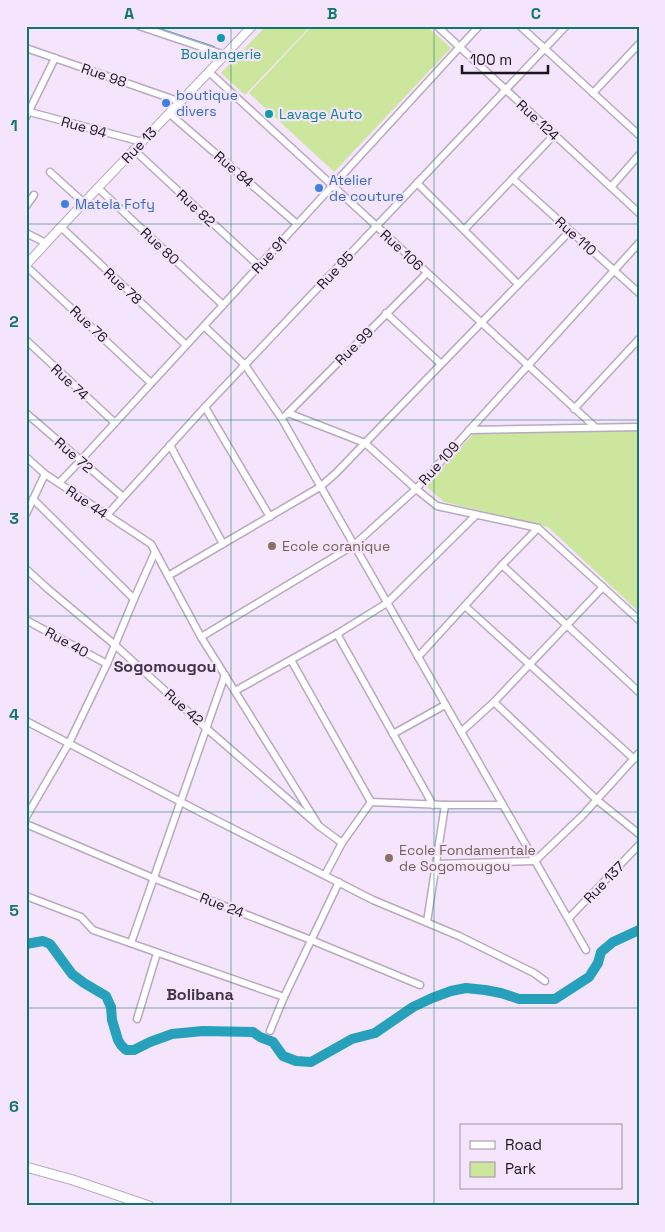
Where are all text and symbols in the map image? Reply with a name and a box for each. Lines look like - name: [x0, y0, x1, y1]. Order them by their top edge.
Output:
- text: A: [124, 3, 134, 24]
- text: B: [327, 3, 337, 24]
- text: C: [531, 3, 541, 24]
- marker: Boulangerie: [215, 32, 227, 44]
- scale bar: [462, 42, 549, 74]
- place label: Boulangerie: [181, 45, 261, 63]
- text: 100 m: [470, 50, 512, 69]
- street label: Rue 98: [79, 59, 129, 91]
- place label: boutique divers: [176, 86, 238, 120]
- street label: Rue 124: [513, 96, 563, 144]
- marker: boutique divers: [160, 97, 172, 109]
- place label: Lavage Auto: [279, 105, 362, 123]
- marker: Lavage Auto: [263, 108, 275, 120]
- street label: Rue 94: [59, 112, 109, 142]
- text: 1: [10, 115, 18, 136]
- street label: Rue 13: [117, 123, 161, 167]
- street label: Rue 84: [210, 147, 258, 191]
- place label: Atelier de couture: [329, 171, 404, 205]
- marker: Atelier de couture: [313, 182, 325, 194]
- street label: Rue 82: [173, 186, 219, 230]
- place label: Matela Fofy: [75, 195, 155, 213]
- marker: Matela Fofy: [59, 198, 71, 210]
- street label: Rue 110: [551, 213, 601, 259]
- street label: Rue 80: [137, 223, 183, 269]
- street label: Rue 106: [377, 225, 427, 275]
- street label: Rue 91: [248, 233, 290, 277]
- street label: Rue 95: [313, 247, 357, 293]
- street label: Rue 78: [100, 264, 146, 308]
- street label: Rue 76: [66, 302, 112, 346]
- text: 2: [9, 311, 19, 332]
- street label: Rue 99: [331, 323, 377, 369]
- street label: Rue 74: [47, 360, 93, 404]
- street label: Rue 72: [51, 433, 97, 477]
- street label: Rue 109: [415, 437, 463, 489]
- street label: Rue 44: [63, 481, 112, 523]
- text: 3: [9, 508, 19, 529]
- place label: Ecole coranique: [282, 537, 390, 555]
- marker: Ecole coranique: [266, 540, 278, 552]
- street label: Rue 40: [42, 623, 92, 661]
- district label: Sogomougou: [114, 656, 216, 677]
- street label: Rue 42: [161, 685, 207, 729]
- text: 4: [9, 704, 19, 725]
- place label: Ecole Fondamentale de Sogomougou: [399, 841, 536, 875]
- marker: Ecole Fondamentale de Sogomougou: [383, 852, 395, 864]
- street label: Rue 137: [580, 857, 628, 907]
- street label: Rue 24: [197, 888, 247, 922]
- text: 5: [9, 900, 19, 921]
- district label: Bolibana: [166, 984, 234, 1005]
- text: 6: [9, 1096, 19, 1117]
- legend: [460, 1124, 622, 1190]
- text: Road: [505, 1135, 542, 1154]
- text: Park: [505, 1159, 536, 1178]

